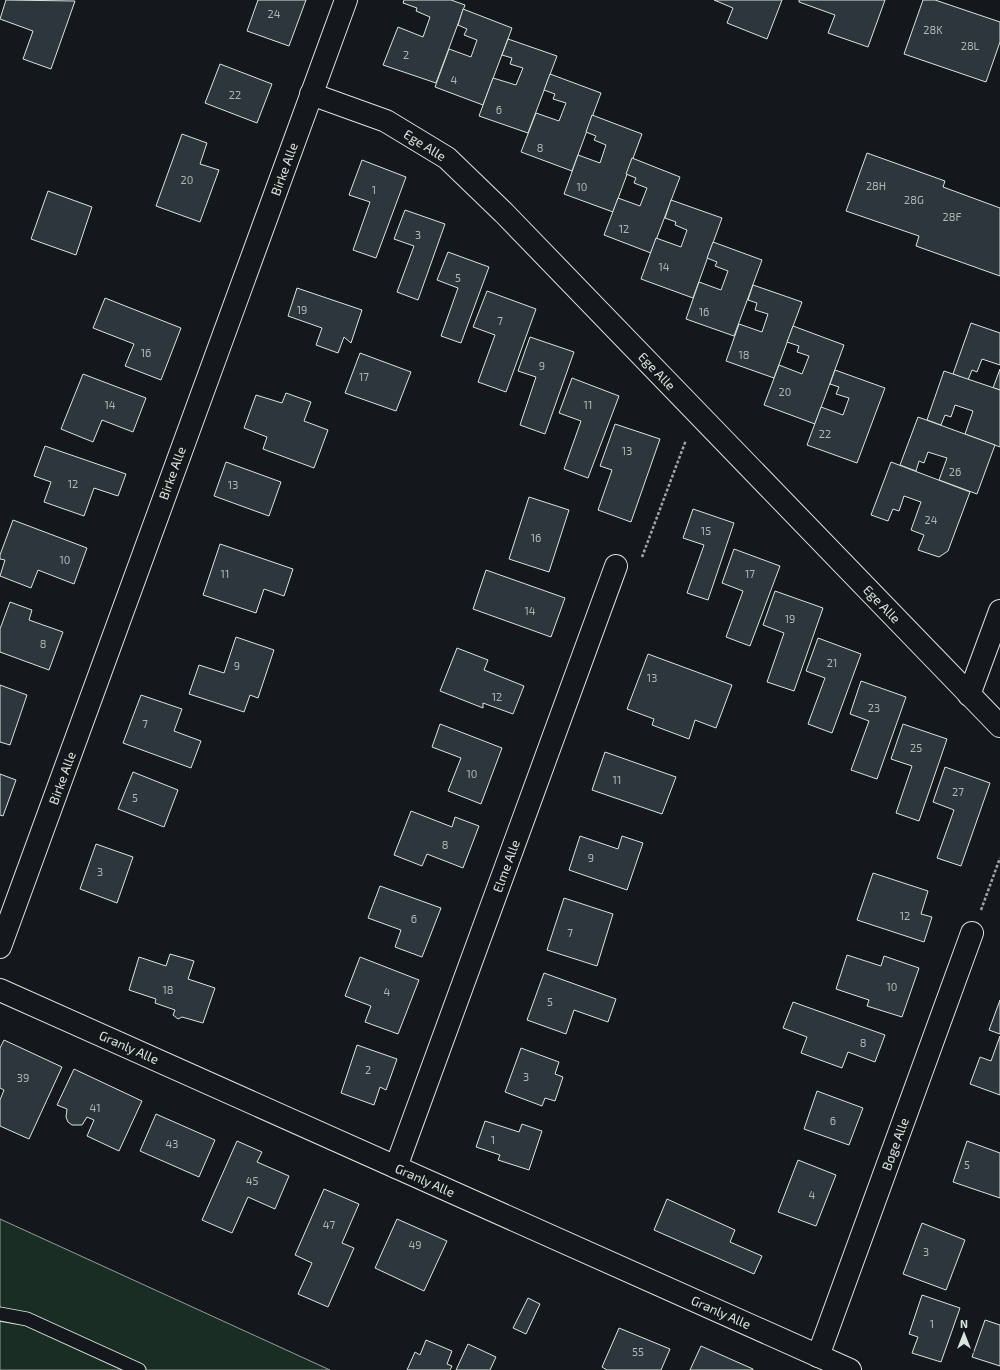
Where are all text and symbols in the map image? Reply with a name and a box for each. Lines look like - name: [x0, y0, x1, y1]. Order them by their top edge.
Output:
- house number: 24: [268, 7, 281, 20]
- house number: 28K: [923, 23, 943, 36]
- house number: 28L: [961, 39, 980, 52]
- house number: 2: [403, 48, 409, 61]
- house number: 4: [451, 73, 458, 86]
- house number: 22: [229, 88, 241, 101]
- house number: 6: [496, 103, 502, 116]
- street label: Ege Alle: [401, 126, 449, 164]
- street label: Birke Alle: [267, 140, 301, 198]
- house number: 8: [537, 141, 543, 154]
- house number: 20: [181, 173, 193, 186]
- house number: 28H: [866, 179, 886, 192]
- house number: 10: [576, 180, 588, 193]
- house number: 1: [372, 183, 376, 196]
- house number: 28G: [904, 193, 924, 206]
- house number: 28F: [943, 210, 961, 223]
- house number: 12: [619, 222, 629, 235]
- house number: 3: [415, 228, 421, 241]
- house number: 14: [658, 260, 670, 273]
- house number: 5: [455, 271, 461, 284]
- house number: 19: [297, 303, 307, 316]
- house number: 16: [699, 305, 709, 318]
- house number: 7: [497, 314, 503, 327]
- house number: 16: [141, 346, 151, 359]
- house number: 18: [738, 348, 750, 361]
- street label: Ege Alle: [635, 349, 679, 393]
- house number: 9: [539, 359, 545, 372]
- house number: 17: [359, 370, 369, 383]
- house number: 20: [779, 385, 791, 398]
- house number: 14: [104, 398, 116, 411]
- house number: 11: [584, 398, 592, 411]
- house number: 22: [819, 427, 831, 440]
- street label: Birke Alle: [155, 444, 189, 502]
- house number: 13: [622, 444, 632, 457]
- house number: 26: [949, 465, 961, 478]
- house number: 12: [68, 477, 78, 490]
- house number: 13: [228, 478, 238, 491]
- house number: 24: [925, 513, 938, 526]
- house number: 15: [701, 524, 711, 537]
- house number: 16: [531, 531, 541, 544]
- house number: 10: [59, 553, 71, 566]
- house number: 11: [221, 567, 229, 580]
- house number: 17: [745, 567, 755, 580]
- street label: Ege Alle: [860, 582, 904, 626]
- house number: 14: [524, 604, 536, 617]
- house number: 19: [785, 612, 795, 625]
- house number: 8: [40, 637, 46, 650]
- house number: 21: [827, 656, 837, 669]
- house number: 9: [234, 659, 240, 672]
- house number: 13: [647, 671, 657, 684]
- house number: 12: [492, 690, 502, 703]
- house number: 23: [868, 701, 880, 714]
- house number: 7: [142, 717, 148, 730]
- house number: 25: [910, 741, 922, 754]
- street label: Birke Alle: [45, 749, 79, 807]
- house number: 10: [466, 767, 478, 780]
- house number: 11: [613, 773, 621, 786]
- house number: 27: [952, 785, 964, 798]
- house number: 5: [132, 791, 138, 804]
- street label: Elme Alle: [489, 837, 523, 895]
- house number: 8: [442, 838, 448, 851]
- house number: 9: [588, 851, 594, 864]
- house number: 3: [97, 865, 103, 878]
- house number: 12: [900, 909, 910, 922]
- house number: 6: [411, 912, 417, 925]
- house number: 7: [567, 926, 573, 939]
- house number: 10: [886, 980, 898, 993]
- house number: 18: [162, 983, 174, 996]
- house number: 4: [384, 985, 391, 998]
- house number: 5: [547, 995, 553, 1008]
- street label: Granly Alle: [97, 1027, 161, 1067]
- house number: 8: [860, 1036, 866, 1049]
- house number: 2: [365, 1063, 371, 1076]
- house number: 3: [523, 1070, 529, 1083]
- house number: 39: [17, 1071, 29, 1084]
- house number: 41: [89, 1101, 101, 1114]
- house number: 6: [830, 1114, 836, 1127]
- street label: Bøge Alle: [878, 1115, 912, 1173]
- house number: 1: [491, 1133, 495, 1146]
- house number: 43: [166, 1137, 178, 1150]
- house number: 5: [964, 1158, 970, 1171]
- street label: Granly Alle: [393, 1160, 457, 1200]
- house number: 45: [246, 1174, 258, 1187]
- house number: 4: [809, 1188, 816, 1201]
- house number: 47: [323, 1218, 336, 1231]
- house number: 49: [408, 1238, 422, 1251]
- house number: 3: [923, 1245, 929, 1258]
- street label: Granly Alle: [689, 1292, 753, 1332]
- north arrow: [944, 1314, 984, 1354]
- house number: 1: [930, 1317, 934, 1330]
- text: N: [960, 1317, 968, 1330]
- house number: 55: [632, 1345, 644, 1358]

